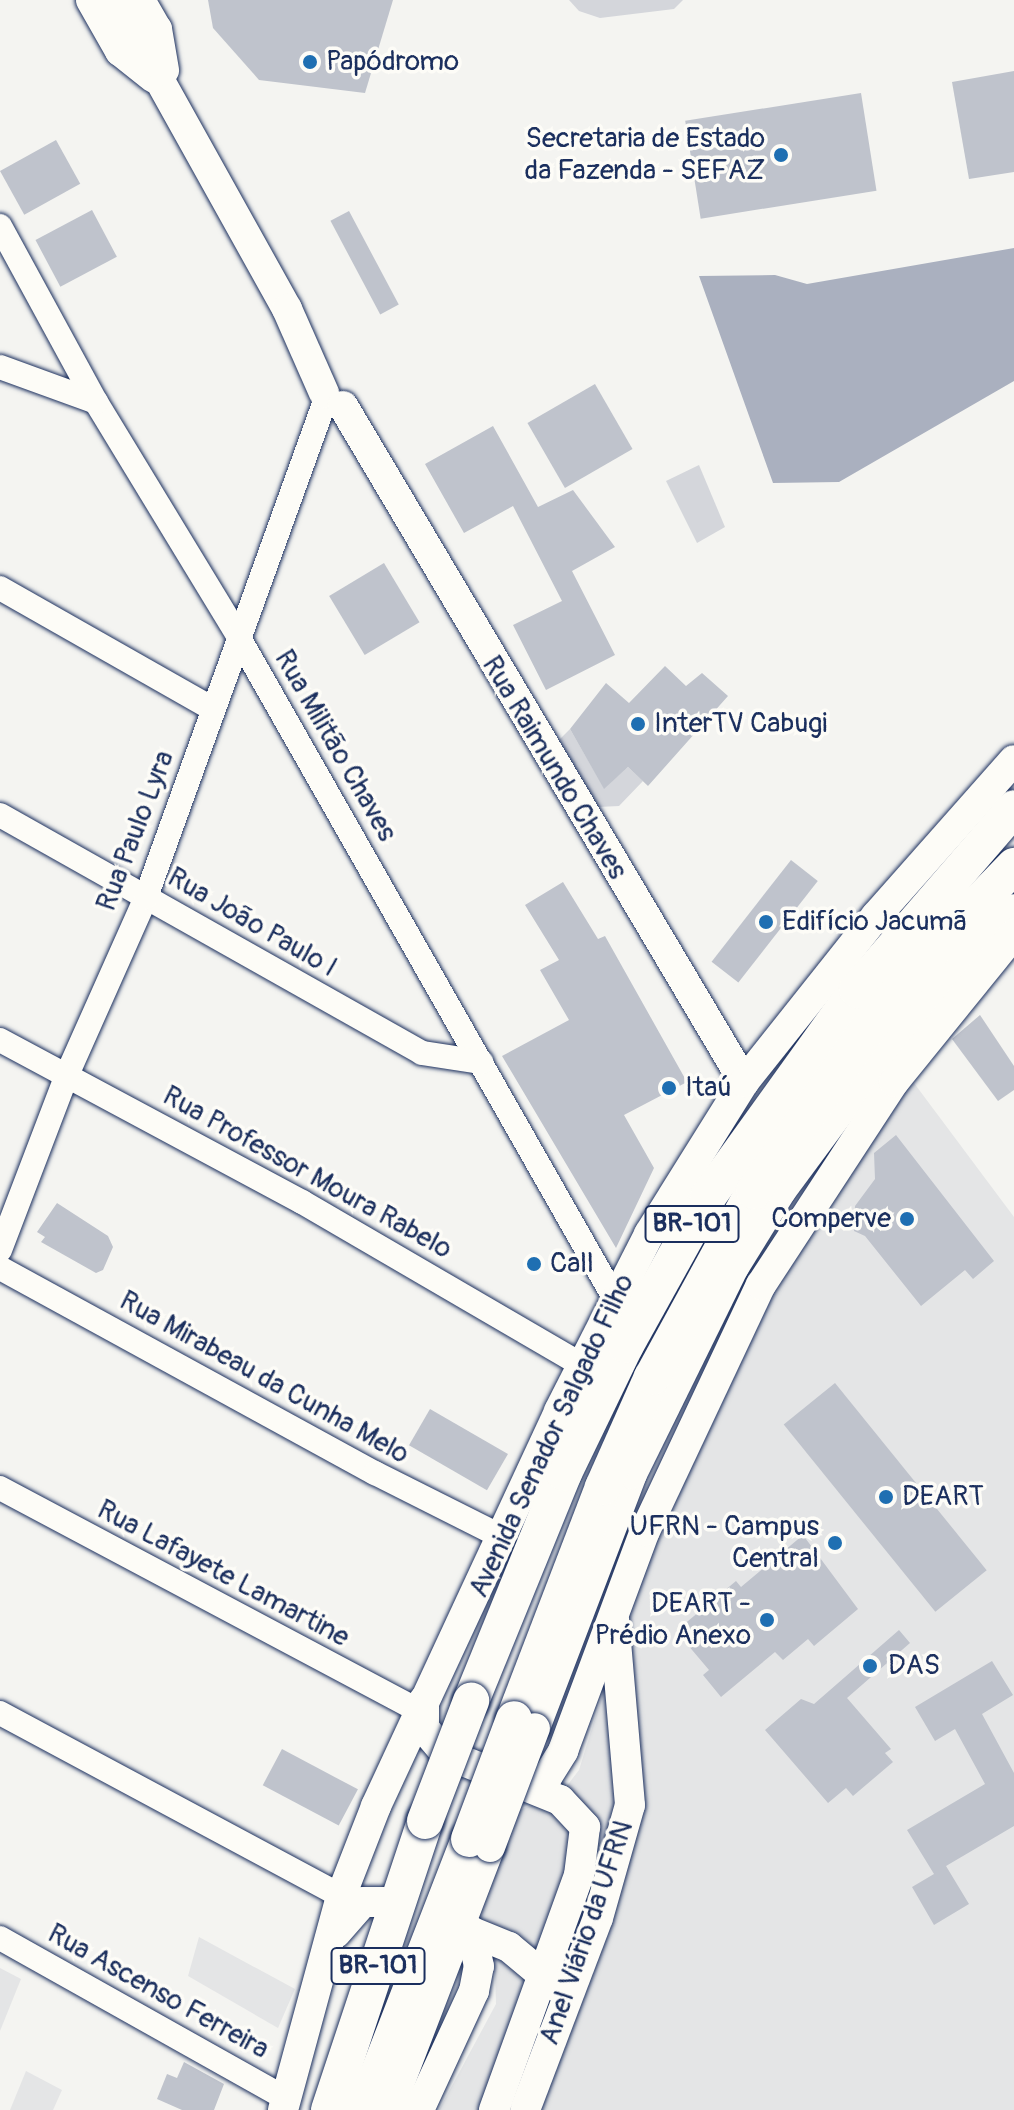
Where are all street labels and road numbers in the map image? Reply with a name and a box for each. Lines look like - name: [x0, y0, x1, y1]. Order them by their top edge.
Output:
- street label: Rua Militão Chaves: [267, 644, 403, 848]
- street label: Rua Raimundo Chaves: [474, 650, 634, 886]
- street label: Rua Paulo Lyra: [90, 746, 182, 916]
- street label: Rua João Paulo I: [161, 861, 343, 985]
- street label: Rua Professor Moura Rabelo: [157, 1079, 457, 1267]
- road number: BR-101: [644, 1202, 740, 1246]
- street label: Avenida Senador Salgado Filho: [462, 1269, 642, 1603]
- street label: Rua Mirabeau da Cunha Melo: [113, 1284, 415, 1472]
- street label: Rua Lafayete Lamartine: [91, 1493, 355, 1655]
- street label: Anel Viário da UFRN: [533, 1817, 641, 2049]
- street label: Rua Ascenso Ferreira: [42, 1917, 274, 2067]
- road number: BR-101: [330, 1944, 426, 1988]

